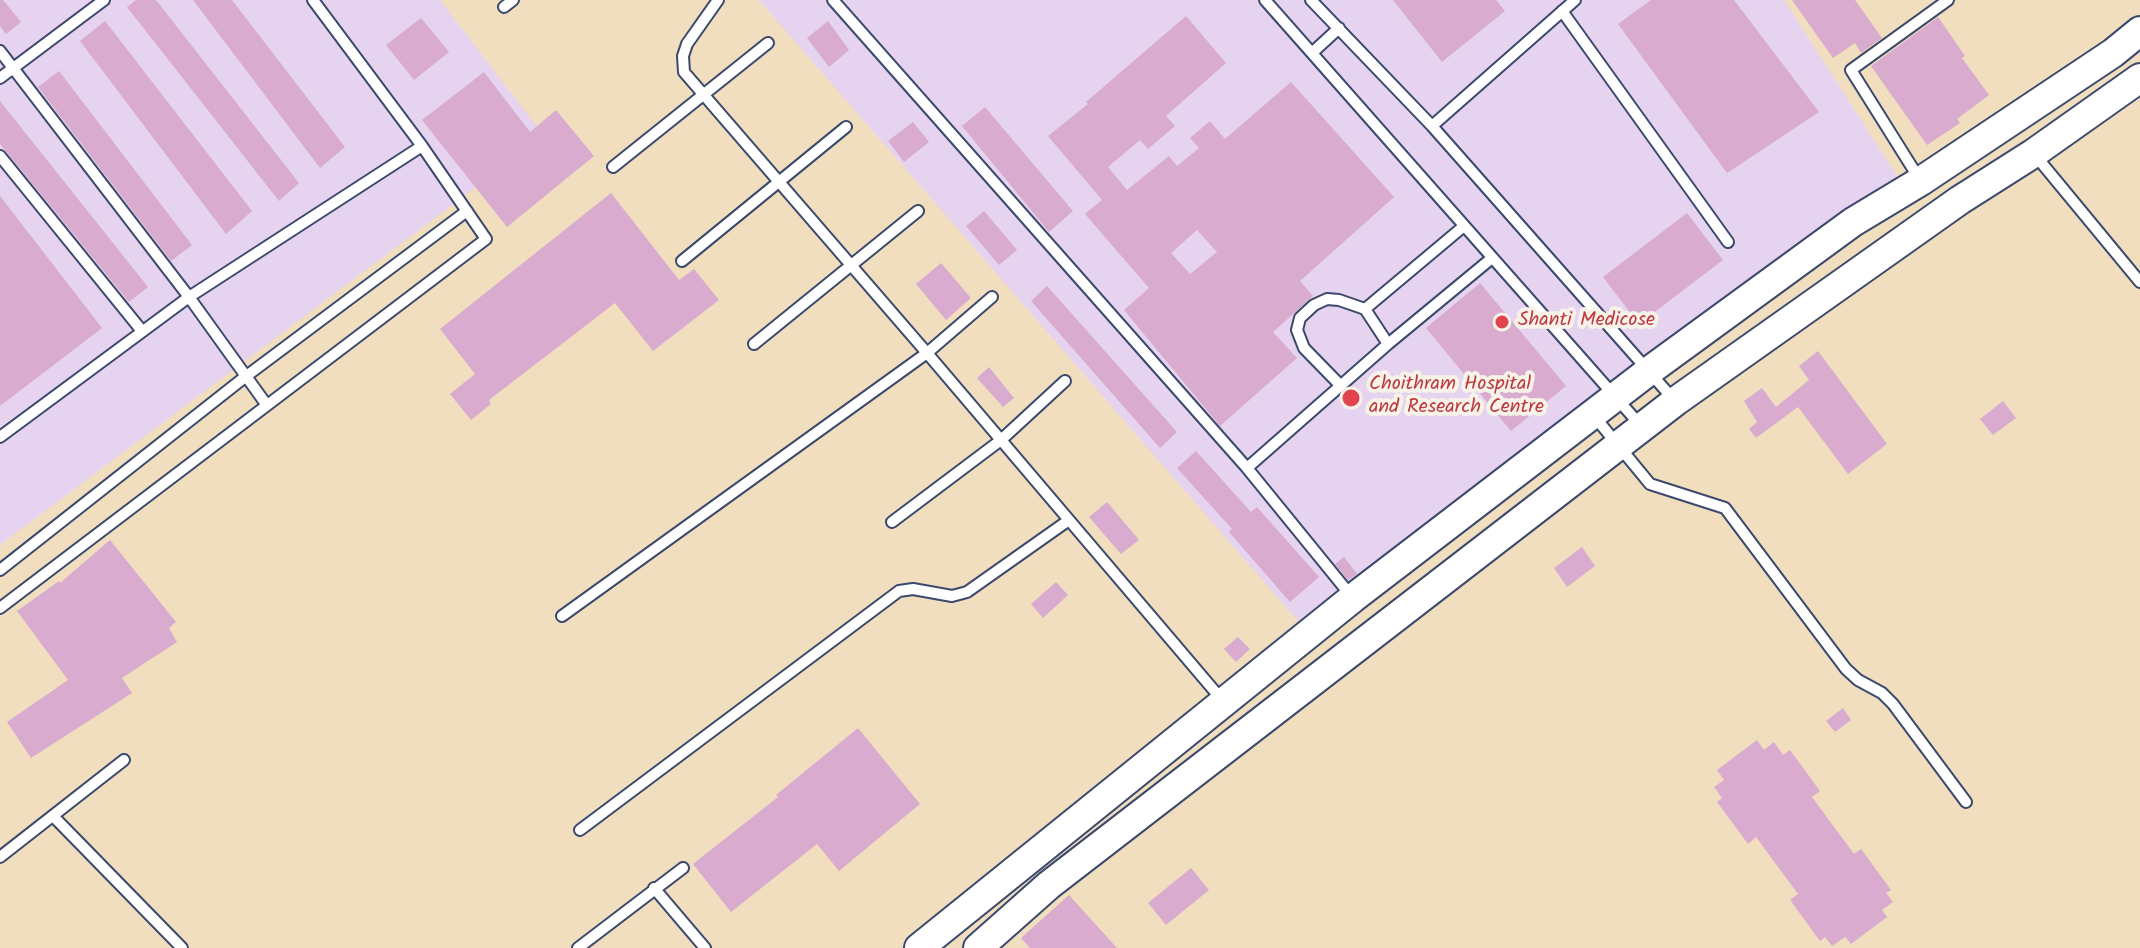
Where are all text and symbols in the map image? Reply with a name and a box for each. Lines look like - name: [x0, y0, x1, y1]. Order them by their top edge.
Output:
- place label: Shanti Medicose: [1518, 310, 1655, 334]
- marker: Shanti Medicose: [1493, 313, 1511, 331]
- place label: Choithram Hospital and Research Centre: [1369, 374, 1544, 421]
- marker: Choithram Hospital and Research Centre: [1340, 387, 1362, 409]

